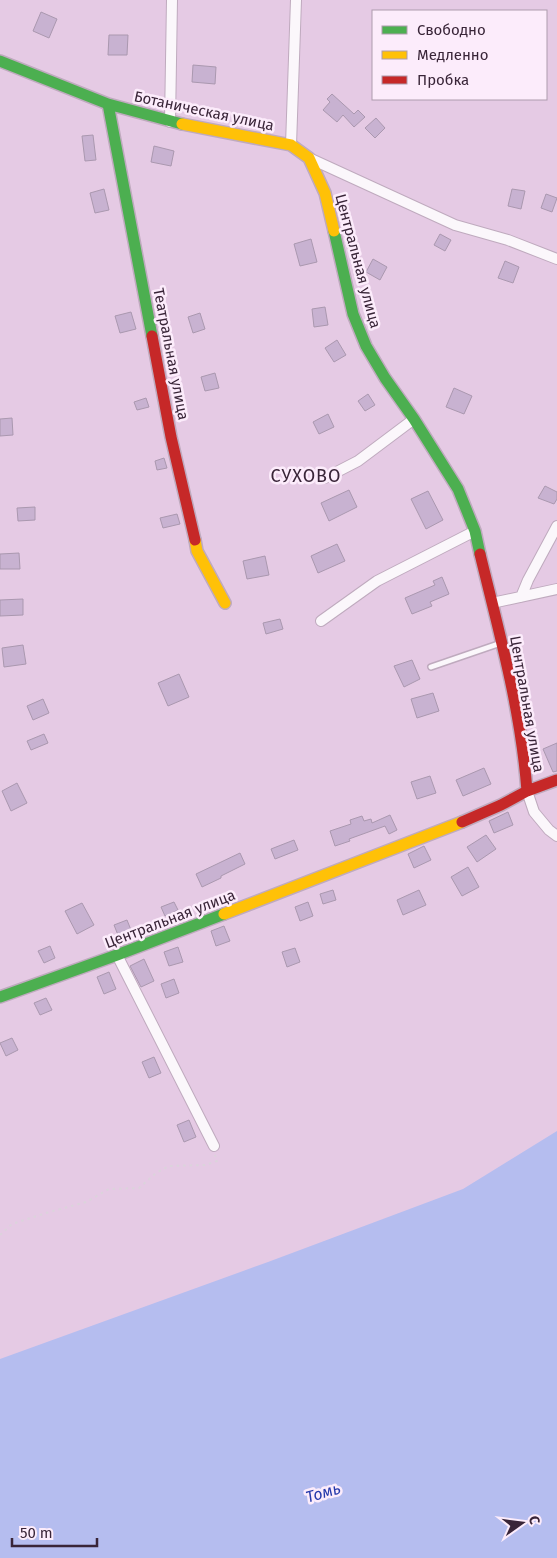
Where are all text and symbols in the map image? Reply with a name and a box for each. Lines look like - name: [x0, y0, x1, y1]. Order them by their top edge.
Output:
- legend: [372, 10, 547, 100]
- text: Свободно: [417, 21, 486, 39]
- text: Медленно: [417, 46, 489, 64]
- text: Пробка: [417, 71, 469, 89]
- street label: Ботаническая улица: [132, 87, 276, 135]
- street label: Центральная улица: [331, 192, 385, 330]
- street label: Театральная улица: [149, 287, 193, 421]
- district label: СУХОВО: [271, 465, 342, 487]
- street label: Центральная улица: [506, 634, 548, 774]
- street label: Центральная улица: [102, 886, 238, 952]
- water label: Томь: [304, 1478, 343, 1506]
- north arrow: [497, 1498, 547, 1548]
- text: С: [525, 1514, 543, 1526]
- scale bar: [12, 1516, 98, 1548]
- text: 50 m: [20, 1524, 53, 1542]

